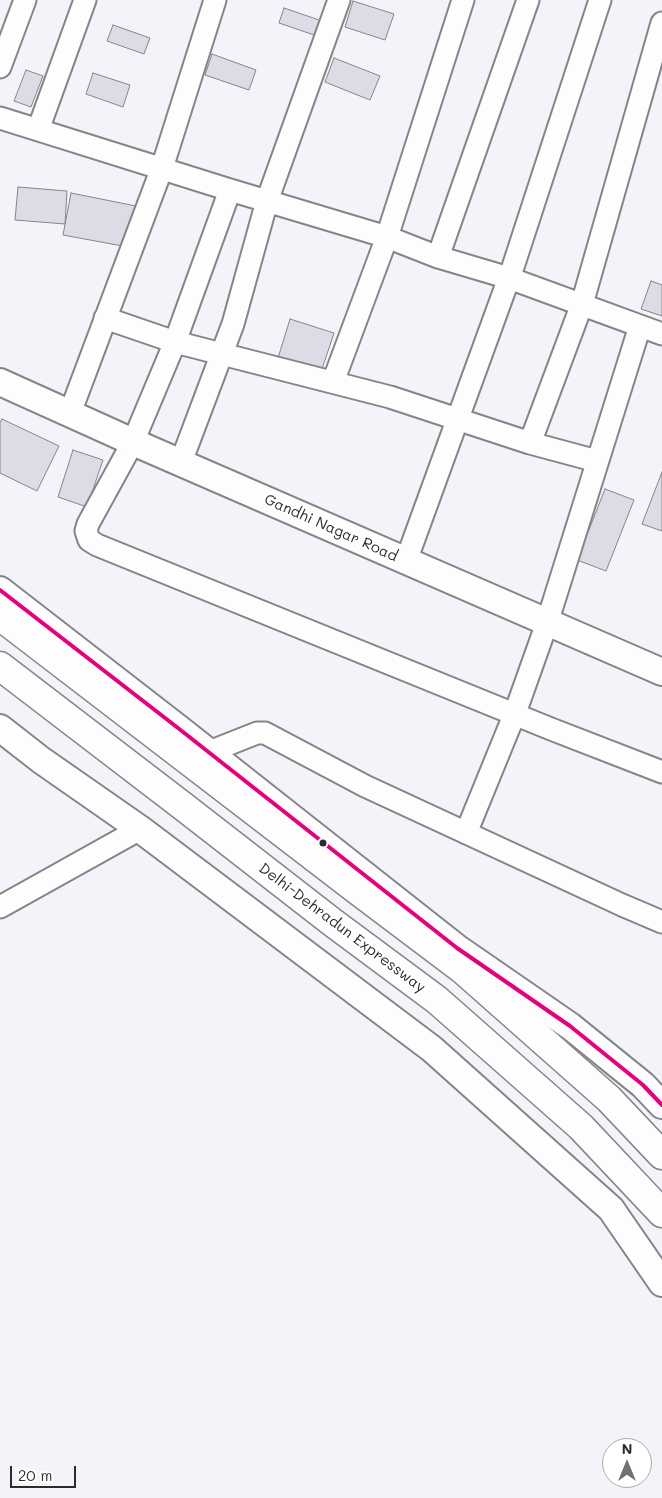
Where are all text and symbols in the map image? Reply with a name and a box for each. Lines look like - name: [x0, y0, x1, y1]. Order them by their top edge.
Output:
- street label: Gandhi Nagar Road: [261, 490, 401, 566]
- unlabelled marker: [318, 838, 328, 848]
- street label: Delhi-Dehradun Expressway: [255, 859, 429, 997]
- north arrow: [602, 1438, 652, 1488]
- text: N: [622, 1439, 632, 1458]
- scale bar: [12, 1456, 79, 1488]
- text: 20 m: [18, 1465, 52, 1485]

